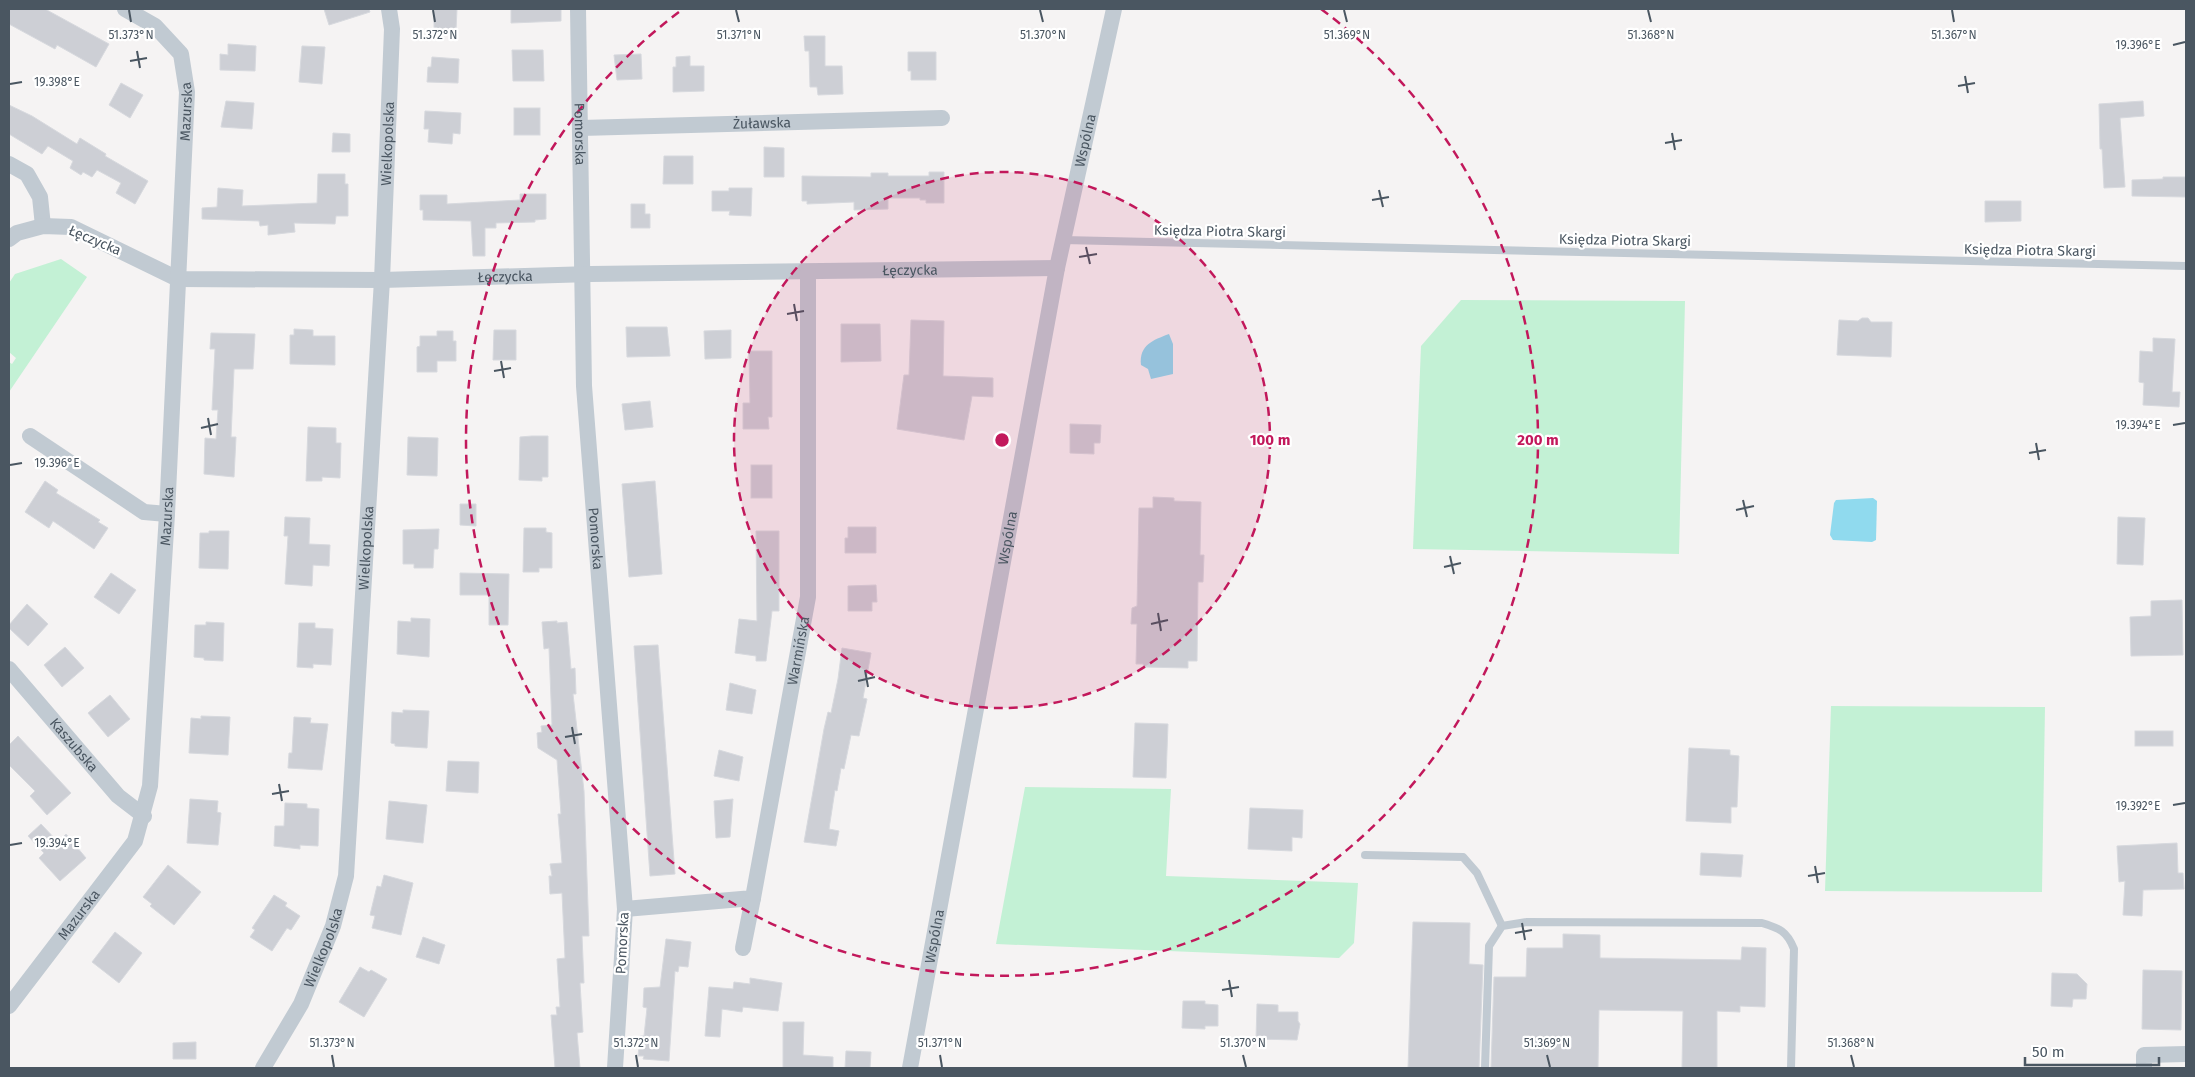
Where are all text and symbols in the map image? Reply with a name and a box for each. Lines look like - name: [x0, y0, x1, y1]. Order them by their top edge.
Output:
- text: 51.373°N: [108, 28, 154, 42]
- text: 51.372°N: [412, 28, 458, 42]
- text: 51.371°N: [717, 28, 761, 42]
- text: 51.370°N: [1020, 28, 1066, 42]
- text: 51.369°N: [1324, 28, 1370, 42]
- text: 51.368°N: [1627, 28, 1675, 42]
- text: 51.367°N: [1931, 28, 1977, 42]
- text: 19.396°E: [2115, 38, 2161, 52]
- text: 19.398°E: [34, 75, 80, 89]
- street label: Mazurska: [177, 81, 196, 141]
- street label: Wielkopolska: [378, 101, 398, 186]
- street label: Pomorska: [570, 103, 588, 165]
- street label: Wspólna: [1071, 112, 1100, 169]
- street label: Żuławska: [733, 114, 791, 133]
- street label: Łęczycka: [66, 222, 124, 259]
- street label: Księdza Piotra Skargi: [1154, 222, 1286, 241]
- street label: Księdza Piotra Skargi: [1559, 231, 1691, 250]
- street label: Księdza Piotra Skargi: [1964, 241, 2096, 260]
- street label: Łęczycka: [882, 262, 938, 279]
- street label: Łęczycka: [477, 268, 533, 286]
- text: 19.394°E: [2115, 418, 2161, 432]
- centre of rings: [993, 431, 1011, 449]
- text: 100 m: [1250, 431, 1290, 449]
- text: 200 m: [1517, 431, 1559, 449]
- text: 19.396°E: [34, 456, 80, 470]
- street label: Mazurska: [157, 486, 177, 546]
- street label: Wielkopolska: [355, 505, 377, 591]
- street label: Pomorska: [585, 507, 606, 570]
- street label: Wspólna: [995, 510, 1021, 566]
- street label: Warmińska: [784, 615, 813, 686]
- street label: Kaszubska: [46, 715, 102, 776]
- text: 19.392°E: [2115, 799, 2161, 813]
- text: 19.394°E: [34, 836, 80, 850]
- street label: Mazurska: [55, 886, 104, 944]
- street label: Wielkopolska: [301, 906, 346, 990]
- street label: Wspólna: [921, 908, 948, 965]
- street label: Pomorska: [612, 911, 633, 975]
- scale bar: [2025, 1034, 2159, 1066]
- text: 51.373°N: [309, 1036, 355, 1050]
- text: 51.372°N: [613, 1036, 659, 1050]
- text: 51.371°N: [918, 1036, 962, 1050]
- text: 51.370°N: [1220, 1036, 1266, 1050]
- text: 51.369°N: [1524, 1036, 1570, 1050]
- text: 51.368°N: [1827, 1036, 1875, 1050]
- text: 50 m: [2032, 1043, 2065, 1061]

